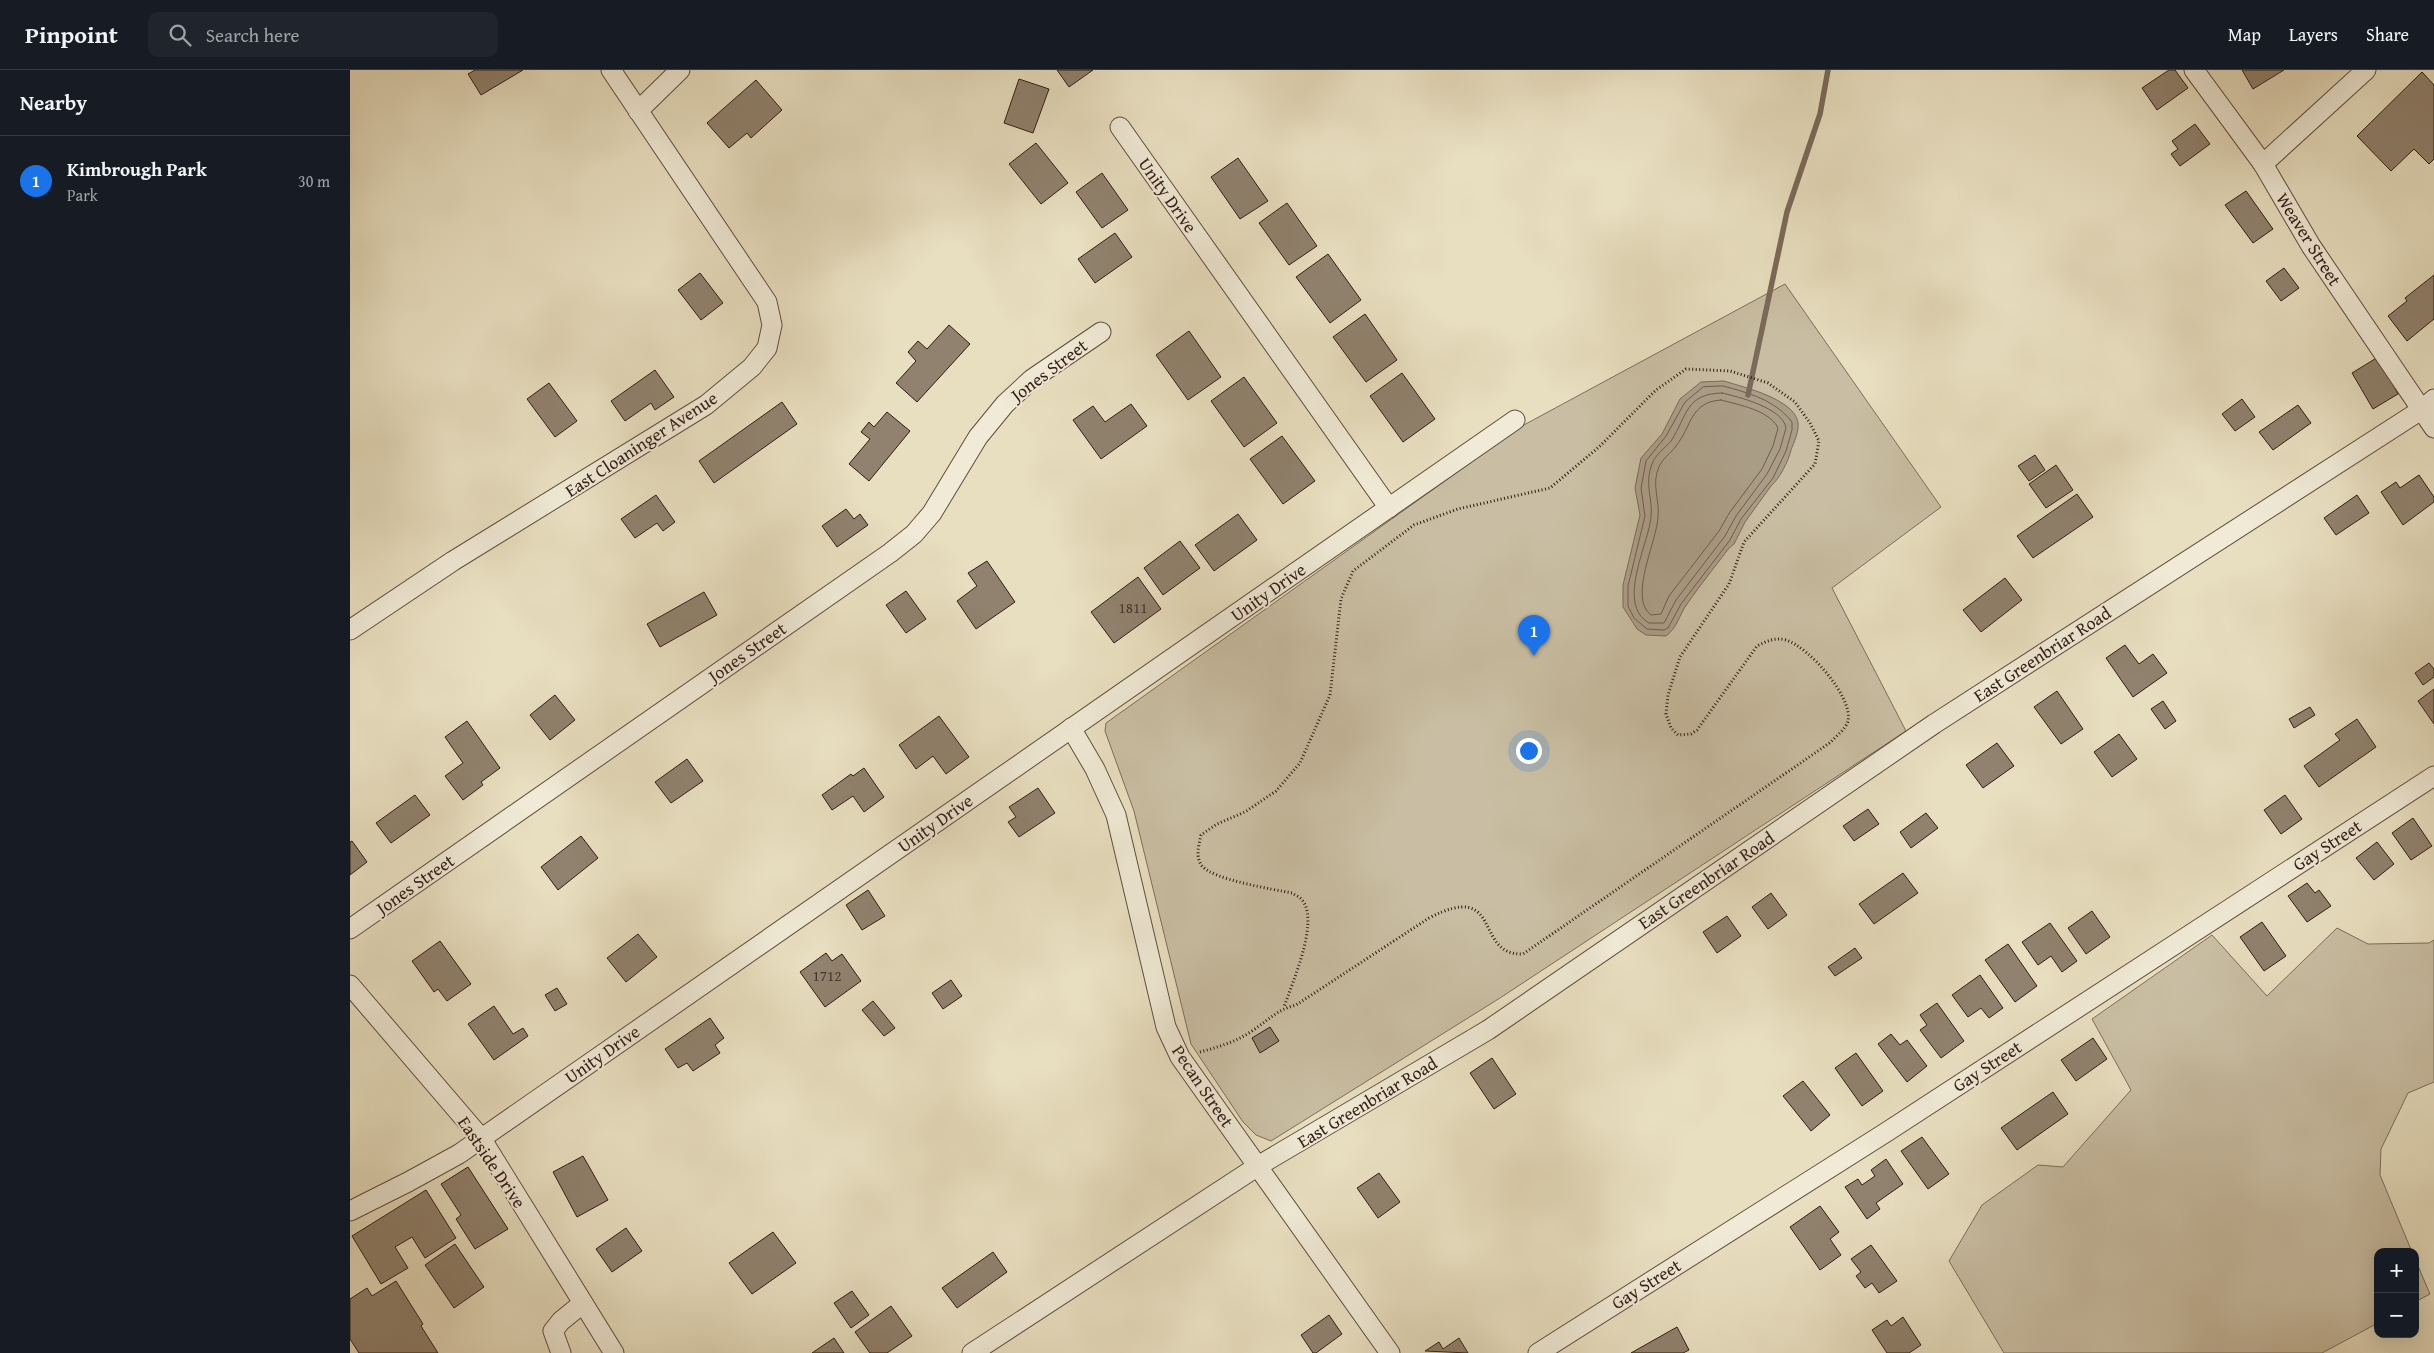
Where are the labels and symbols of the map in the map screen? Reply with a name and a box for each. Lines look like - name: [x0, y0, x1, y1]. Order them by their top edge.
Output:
- street label: Unity Drive: [1132, 152, 1204, 238]
- street label: Weaver Street: [2270, 187, 2349, 291]
- street label: Jones Street: [1003, 332, 1094, 409]
- street label: East Cloaninger Avenue: [559, 384, 723, 504]
- street label: Unity Drive: [1225, 556, 1311, 628]
- house number: 1811: [1119, 597, 1147, 618]
- street label: East Greenbriar Road: [1968, 599, 2116, 709]
- street label: Jones Street: [701, 615, 792, 690]
- pin: 1: [1518, 615, 1550, 656]
- your location: [1516, 738, 1542, 764]
- street label: Unity Drive: [892, 787, 978, 859]
- street label: Gay Street: [2287, 812, 2367, 877]
- street label: East Greenbriar Road: [1632, 824, 1780, 936]
- street label: Jones Street: [369, 847, 460, 922]
- house number: 1712: [813, 965, 841, 986]
- street label: Unity Drive: [559, 1018, 645, 1090]
- street label: Gay Street: [1947, 1033, 2027, 1098]
- street label: Pecan Street: [1165, 1039, 1241, 1133]
- street label: East Greenbriar Road: [1292, 1049, 1443, 1155]
- street label: Eastside Drive: [451, 1111, 533, 1213]
- street label: Gay Street: [1606, 1252, 1687, 1316]

